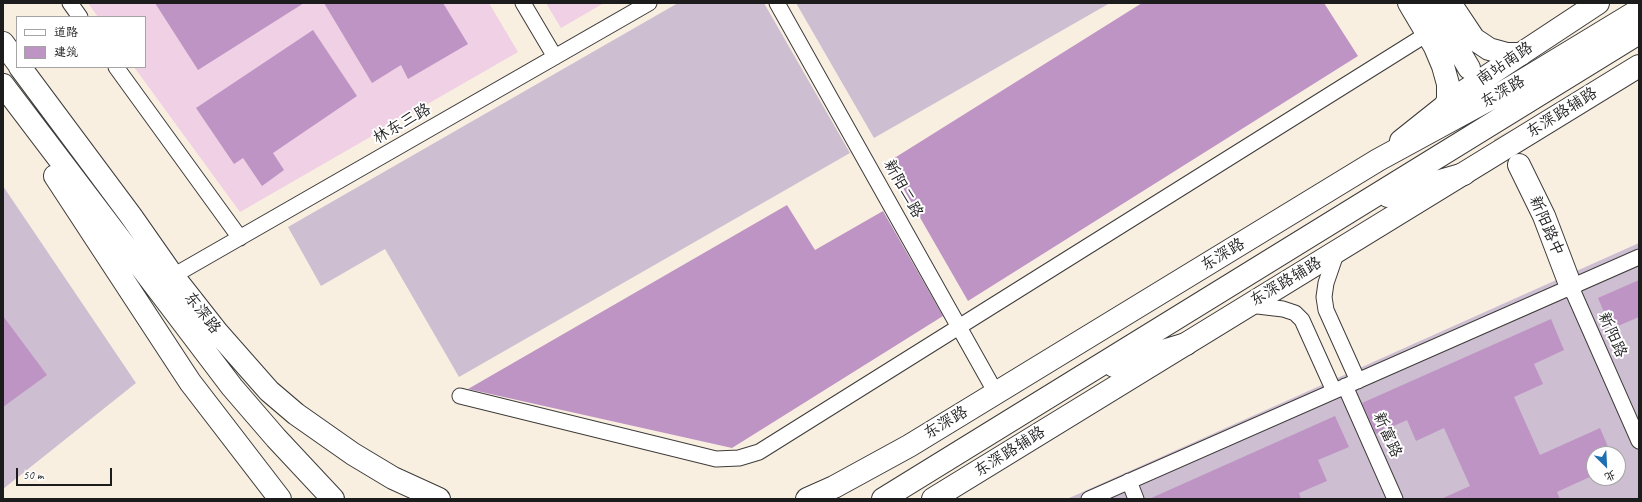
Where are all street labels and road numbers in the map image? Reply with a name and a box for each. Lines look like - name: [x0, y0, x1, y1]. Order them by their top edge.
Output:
- street label: 南站南路: [1473, 38, 1537, 90]
- street label: 东深路: [1477, 72, 1529, 112]
- street label: 东深路辅路: [1523, 84, 1601, 142]
- street label: 林东三路: [369, 100, 435, 148]
- street label: 新阳二路: [879, 156, 927, 222]
- street label: 新阳路中: [1525, 193, 1567, 259]
- street label: 东深路: [1197, 234, 1249, 276]
- street label: 东深路辅路: [1247, 253, 1325, 311]
- street label: 东深路: [180, 288, 224, 338]
- street label: 新阳路: [1593, 309, 1631, 361]
- street label: 东深路: [920, 402, 972, 444]
- street label: 新富路: [1368, 409, 1406, 461]
- street label: 东深路辅路: [971, 423, 1049, 481]

